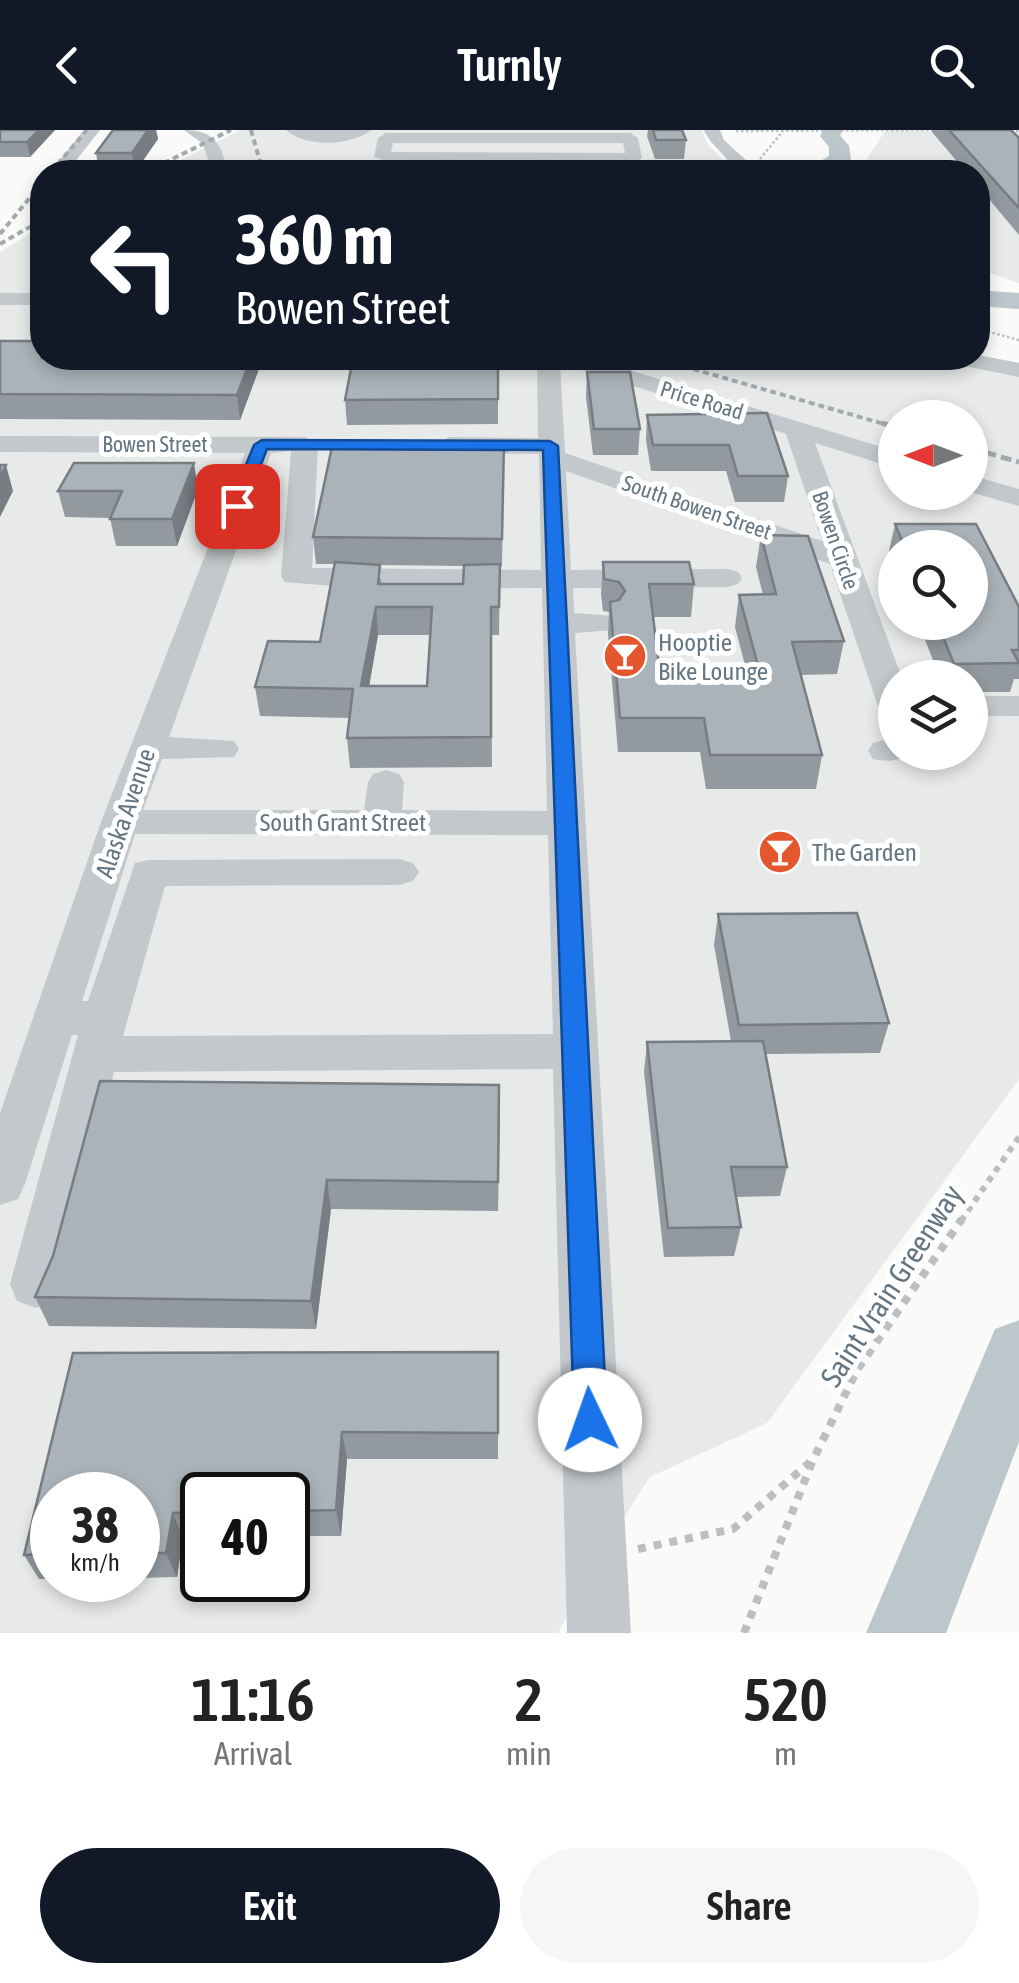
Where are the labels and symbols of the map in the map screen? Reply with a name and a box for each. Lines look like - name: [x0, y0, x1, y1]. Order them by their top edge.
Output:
- street label: Price Road: [657, 375, 747, 425]
- north arrow: [878, 400, 988, 510]
- street label: Bowen Street: [102, 431, 208, 457]
- pin: [195, 464, 280, 549]
- street label: South Bowen Street: [619, 469, 775, 545]
- street label: Bowen Circle: [807, 487, 865, 593]
- place label: Hooptie Bike Lounge: [658, 628, 768, 685]
- bar icon: Hooptie Bike Lounge: [602, 633, 648, 679]
- street label: Alaska Avenue: [90, 745, 160, 881]
- street label: South Grant Street: [260, 808, 426, 836]
- bar icon: The Garden: [757, 829, 803, 875]
- place label: The Garden: [812, 838, 917, 866]
- street label: Saint Vrain Greenway: [813, 1178, 969, 1393]
- position arrow: [538, 1368, 642, 1472]
- speed limit sign: 40: [180, 1472, 310, 1602]

